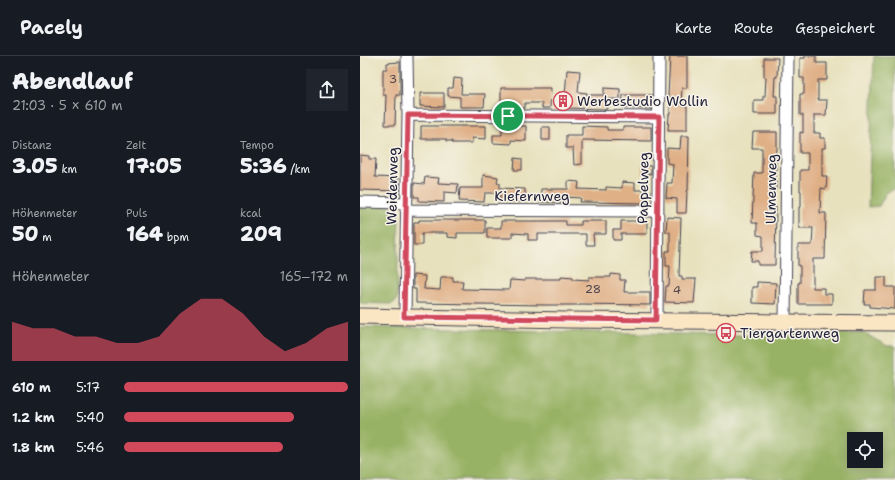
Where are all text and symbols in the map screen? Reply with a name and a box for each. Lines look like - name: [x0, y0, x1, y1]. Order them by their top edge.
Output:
- text: Pacely: [20, 15, 83, 40]
- text: Karte: [675, 19, 712, 37]
- text: Route: [734, 19, 773, 37]
- text: Gespeichert: [795, 19, 875, 37]
- text: Abendlauf: [12, 67, 133, 96]
- button: share: [306, 69, 348, 111]
- house number: 3: [389, 71, 397, 87]
- building icon: Werbestudio Wollin: [552, 90, 574, 112]
- place label: Werbestudio Wollin: [577, 92, 708, 110]
- text: 21:03 · 5 × 610 m: [12, 97, 123, 114]
- pin: [491, 99, 525, 133]
- icon: arrive: [497, 105, 519, 127]
- text: Distanz: [12, 138, 52, 153]
- text: Zeit: [126, 138, 146, 153]
- text: Tempo: [240, 138, 274, 153]
- street label: Weidenweg: [382, 147, 402, 225]
- street label: Pappelweg: [633, 152, 653, 224]
- text: 3.05: [12, 153, 58, 179]
- text: 17:05: [126, 153, 182, 179]
- text: 5:36: [240, 153, 287, 179]
- street label: Ulmenweg: [761, 154, 781, 224]
- text: km: [58, 162, 77, 177]
- text: /km: [287, 162, 310, 177]
- street label: Kiefernweg: [494, 187, 570, 205]
- text: Höhenmeter: [12, 206, 77, 221]
- text: Puls: [126, 206, 147, 221]
- text: kcal: [240, 206, 261, 221]
- text: 50: [12, 221, 39, 247]
- text: 164: [126, 221, 163, 247]
- text: 209: [240, 221, 282, 247]
- text: m: [39, 230, 52, 245]
- text: bpm: [163, 230, 189, 245]
- text: Höhenmeter: [12, 268, 89, 285]
- text: 165–172 m: [280, 268, 348, 285]
- house number: 28: [585, 281, 601, 297]
- house number: 4: [673, 282, 681, 298]
- bus stop icon: Tiergartenweg: [715, 322, 737, 344]
- place label: Tiergartenweg: [740, 324, 839, 342]
- text: 610 m: [12, 379, 51, 396]
- text: 5:17: [76, 379, 100, 396]
- text: 1.2 km: [12, 409, 55, 426]
- text: 5:40: [76, 409, 104, 426]
- map controls: [847, 432, 883, 468]
- button: locate: [847, 432, 883, 468]
- text: 1.8 km: [12, 439, 55, 456]
- text: 5:46: [76, 439, 104, 456]

